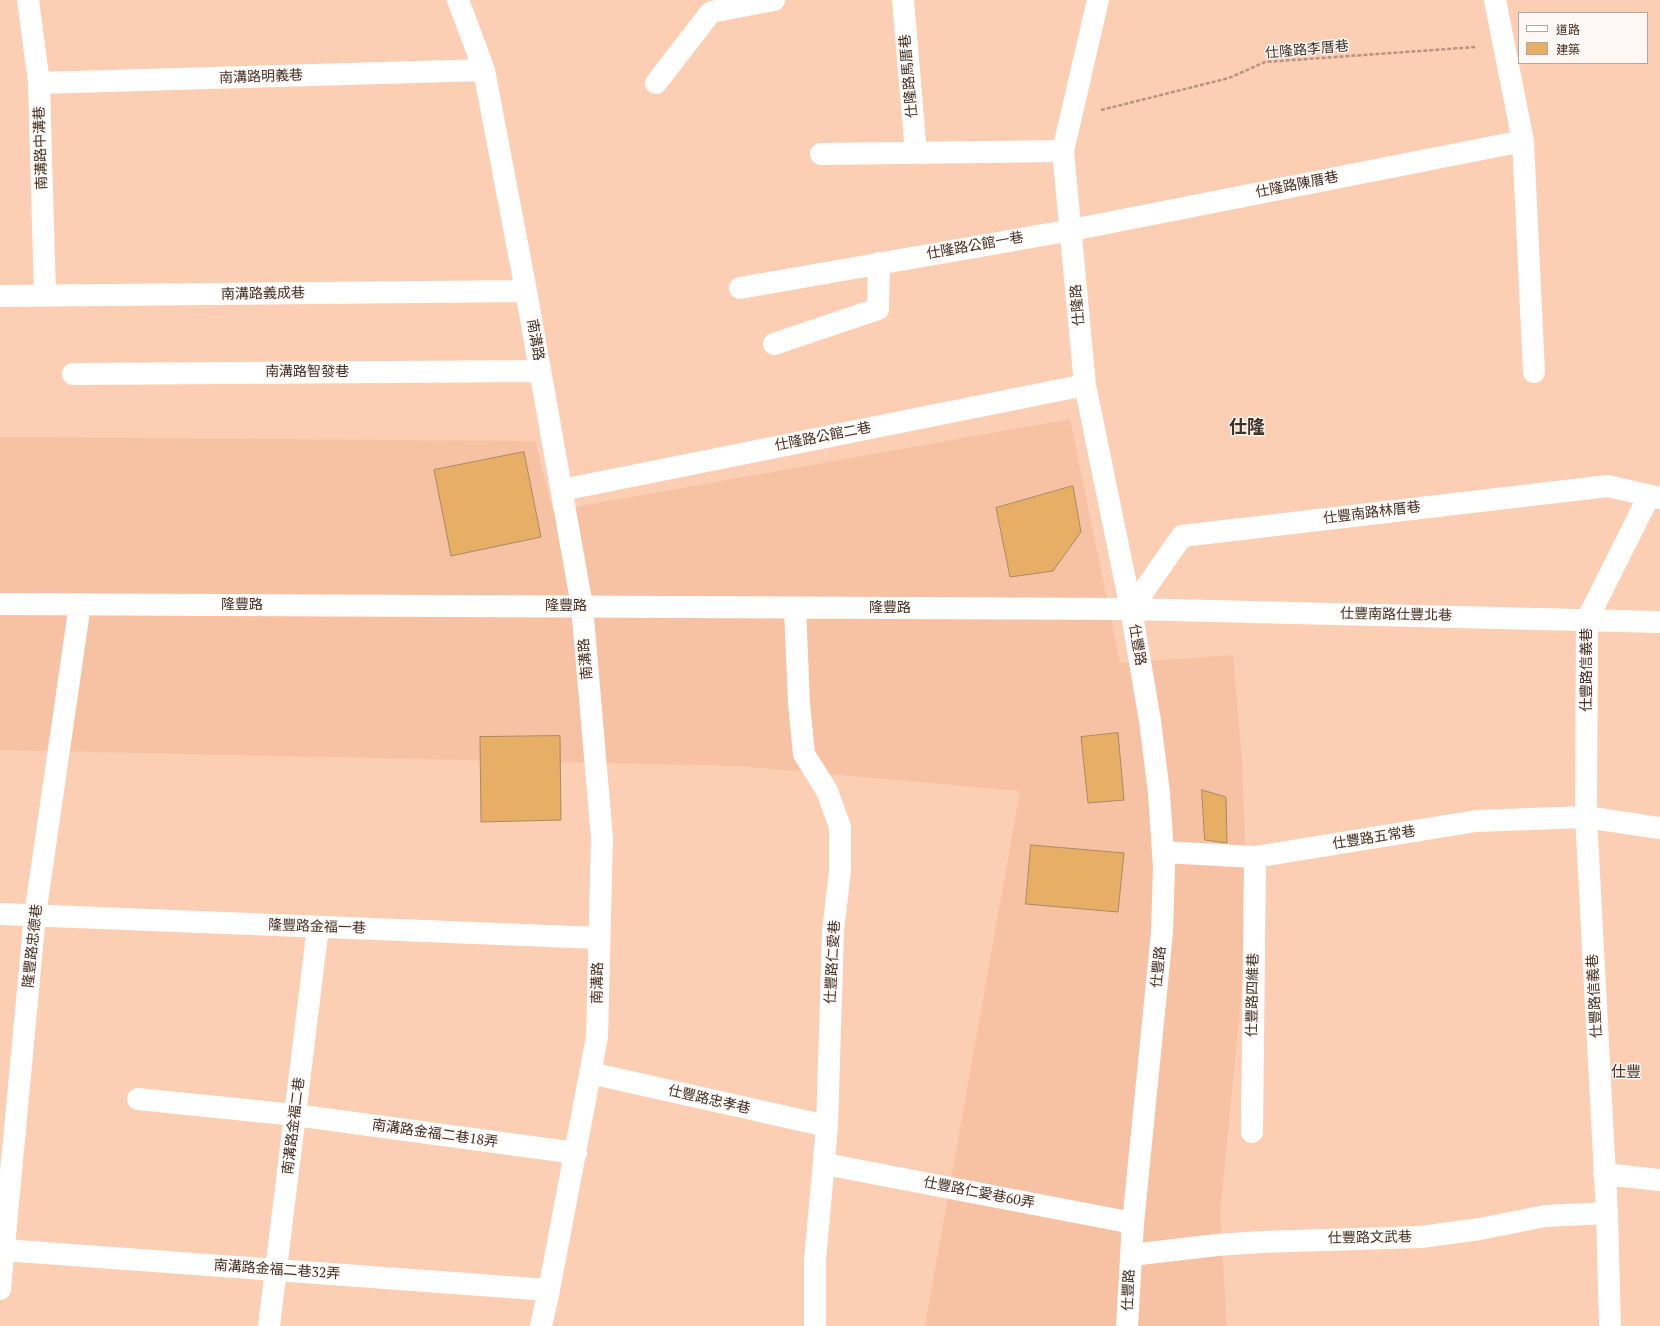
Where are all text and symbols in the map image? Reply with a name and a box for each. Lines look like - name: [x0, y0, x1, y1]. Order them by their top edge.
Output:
- legend: [1518, 12, 1648, 64]
- text: 道路: [1556, 22, 1580, 37]
- street label: 仕隆路馬厝巷: [897, 33, 921, 119]
- street label: 仕隆路李厝巷: [1264, 38, 1350, 62]
- text: 建築: [1556, 42, 1580, 57]
- street label: 南溝路明義巷: [219, 67, 303, 87]
- street label: 南溝路中溝巷: [31, 106, 51, 190]
- street label: 仕隆路陳厝巷: [1254, 169, 1340, 201]
- street label: 仕隆路公館一巷: [925, 229, 1025, 263]
- street label: 仕隆路: [1068, 283, 1088, 327]
- street label: 南溝路義成巷: [221, 285, 305, 303]
- street label: 南溝路: [523, 318, 547, 362]
- street label: 南溝路智發巷: [265, 364, 349, 380]
- district label: 仕隆: [1229, 417, 1265, 439]
- street label: 仕隆路公館二巷: [773, 419, 873, 455]
- street label: 仕豐南路林厝巷: [1322, 499, 1422, 527]
- street label: 隆豐路: [221, 597, 263, 613]
- street label: 隆豐路: [545, 598, 587, 614]
- street label: 隆豐路: [869, 600, 911, 616]
- street label: 仕豐南路仕豐北巷: [1340, 606, 1452, 624]
- street label: 仕豐路: [1125, 623, 1149, 667]
- street label: 仕豐路信義巷: [1579, 628, 1595, 712]
- street label: 南溝路: [576, 637, 596, 681]
- street label: 仕豐路五常巷: [1331, 823, 1417, 853]
- street label: 隆豐路忠德巷: [20, 903, 46, 989]
- street label: 隆豐路金福一巷: [268, 917, 366, 937]
- street label: 仕豐路仁愛巷: [822, 920, 844, 1004]
- street label: 仕豐路: [1148, 945, 1170, 989]
- street label: 仕豐路四維巷: [1244, 953, 1262, 1037]
- street label: 仕豐路信義巷: [1584, 954, 1606, 1038]
- street label: 南溝路: [589, 962, 607, 1004]
- district label: 仕豐: [1611, 1064, 1641, 1082]
- street label: 南溝路金福二巷: [280, 1076, 308, 1176]
- street label: 仕豐路忠孝巷: [666, 1082, 752, 1118]
- street label: 南溝路金福二巷18弄: [371, 1117, 499, 1151]
- street label: 仕豐路仁愛巷60弄: [922, 1174, 1036, 1212]
- street label: 仕豐路文武巷: [1328, 1229, 1412, 1247]
- street label: 南溝路金福二巷32弄: [213, 1257, 341, 1283]
- street label: 仕豐路: [1120, 1269, 1138, 1311]

